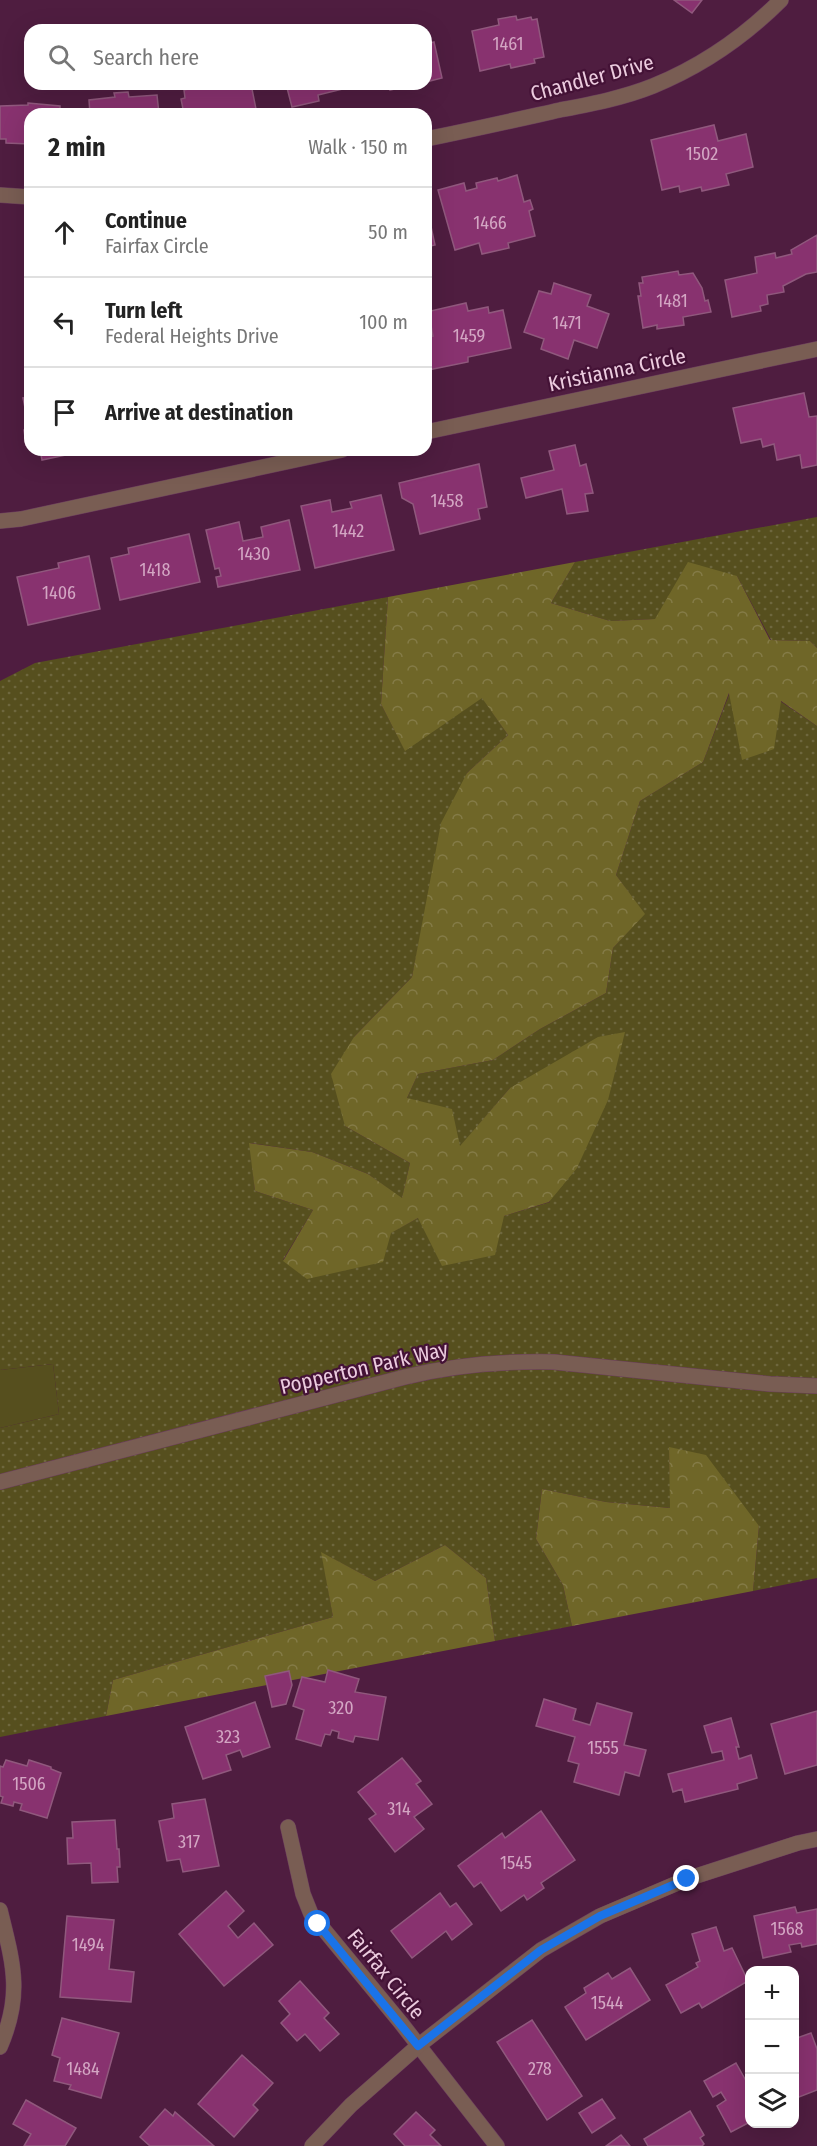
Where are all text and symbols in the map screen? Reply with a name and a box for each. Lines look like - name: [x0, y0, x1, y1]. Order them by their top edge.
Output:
- search box: [24, 24, 432, 90]
- house number: 1461: [493, 33, 523, 55]
- icon: search: [45, 41, 78, 74]
- text: Search here: [93, 44, 199, 71]
- street label: Chandler Drive: [527, 49, 657, 107]
- text: 2 min: [48, 132, 106, 163]
- text: Walk · 150 m: [308, 135, 408, 159]
- house number: 1502: [686, 143, 718, 165]
- text: Continue: [105, 207, 187, 234]
- house number: 1466: [473, 212, 507, 234]
- icon: ahead: [48, 216, 81, 249]
- text: 50 m: [368, 220, 408, 244]
- text: Fairfax Circle: [105, 234, 209, 258]
- house number: 1481: [656, 290, 688, 312]
- text: Turn left: [105, 297, 183, 324]
- icon: left: [48, 306, 81, 339]
- text: 100 m: [359, 310, 408, 334]
- house number: 1471: [552, 312, 582, 334]
- text: Federal Heights Drive: [105, 324, 279, 348]
- house number: 1459: [453, 325, 485, 347]
- street label: Kristianna Circle: [546, 343, 688, 397]
- icon: arrive: [48, 396, 81, 429]
- text: Arrive at destination: [105, 399, 293, 426]
- house number: 1458: [431, 490, 463, 512]
- house number: 1442: [332, 520, 364, 542]
- house number: 1430: [238, 543, 270, 565]
- house number: 1418: [140, 559, 170, 581]
- house number: 1406: [42, 582, 76, 604]
- street label: Popperton Park Way: [277, 1336, 451, 1400]
- house number: 320: [328, 1697, 354, 1719]
- house number: 323: [216, 1726, 240, 1748]
- house number: 1555: [587, 1737, 619, 1759]
- house number: 1506: [12, 1773, 46, 1795]
- house number: 314: [387, 1798, 411, 1820]
- house number: 317: [178, 1831, 200, 1853]
- house number: 1545: [500, 1852, 532, 1874]
- route end: [673, 1865, 699, 1891]
- route start: [304, 1910, 330, 1936]
- house number: 1568: [770, 1918, 804, 1940]
- street label: Fairfax Circle: [342, 1924, 430, 2024]
- house number: 1494: [72, 1934, 105, 1956]
- map controls: [745, 1966, 799, 2128]
- button: +: [745, 1966, 799, 2020]
- house number: 1544: [591, 1992, 624, 2014]
- button: −: [745, 2020, 799, 2074]
- house number: 1484: [66, 2058, 100, 2080]
- house number: 278: [528, 2058, 552, 2080]
- button: layers: [745, 2074, 799, 2128]

